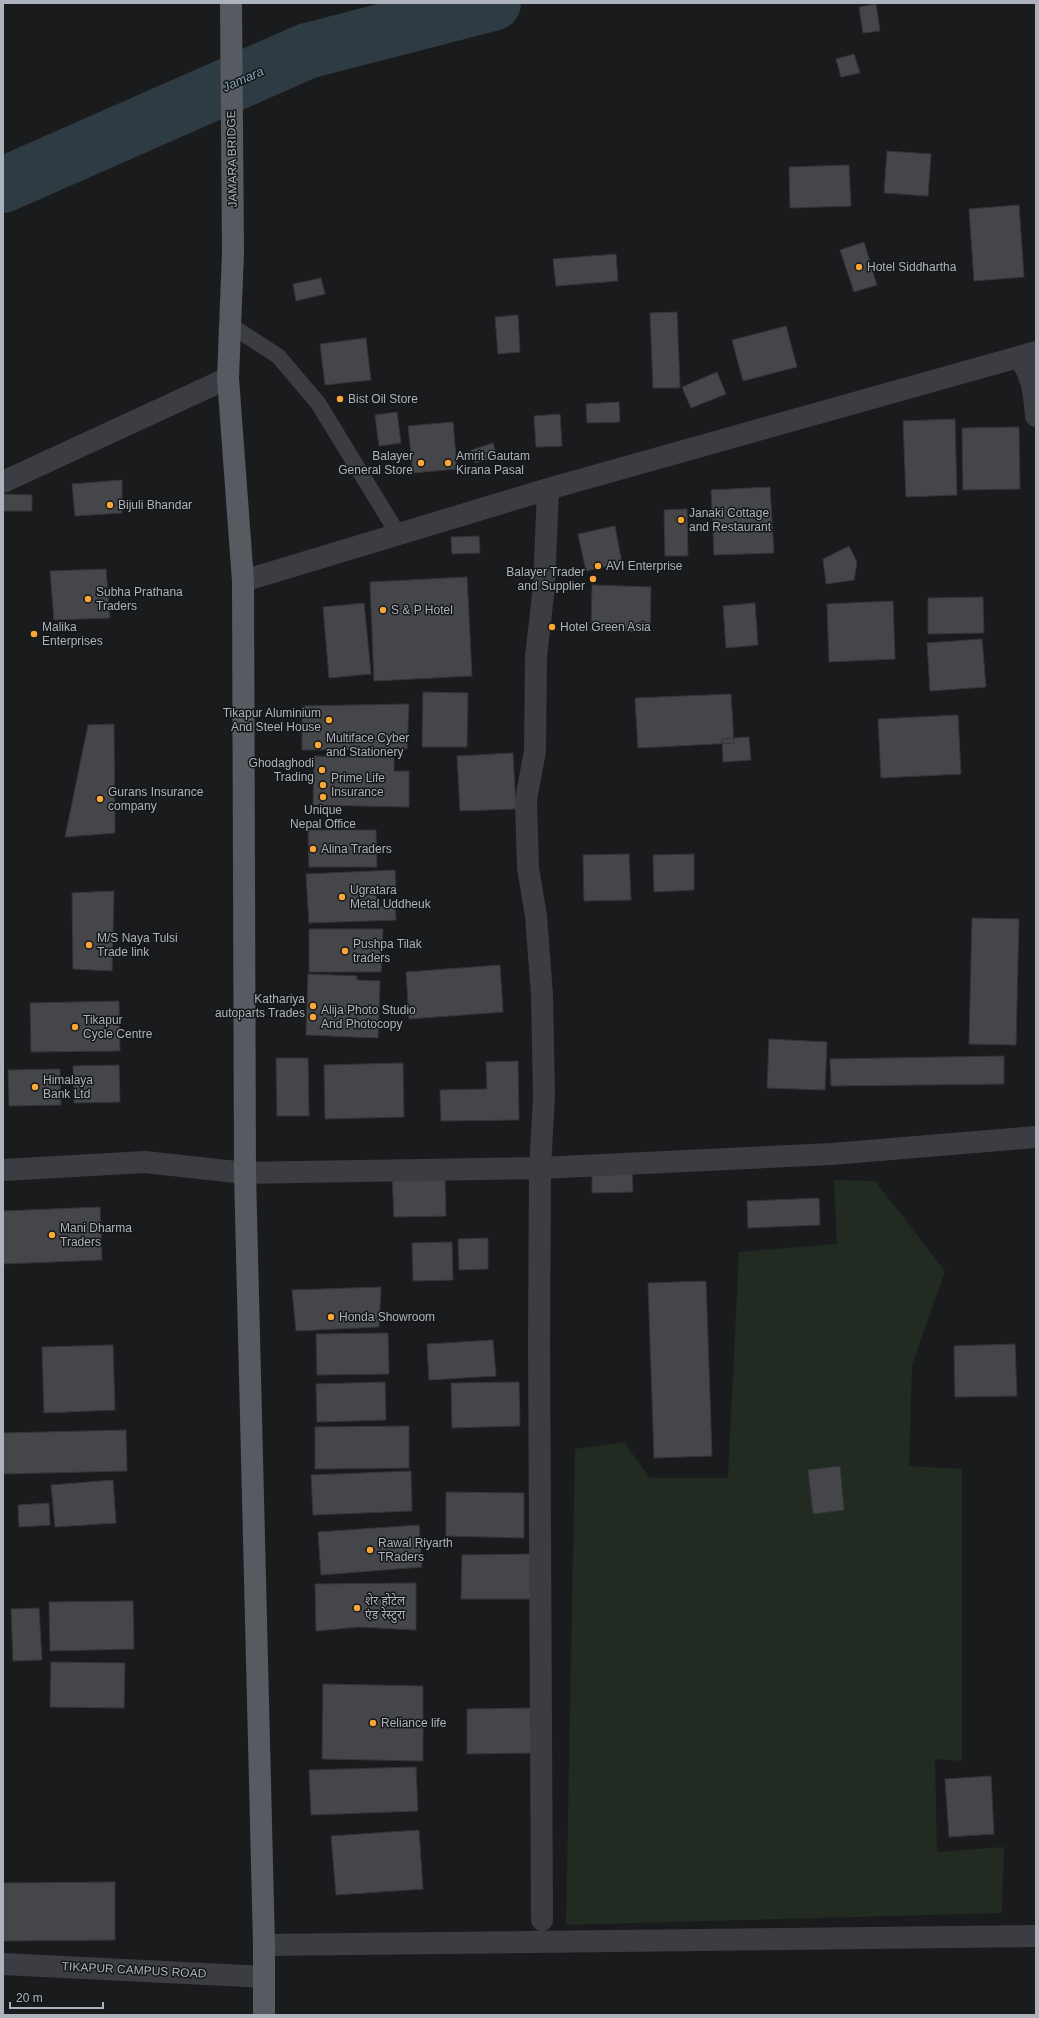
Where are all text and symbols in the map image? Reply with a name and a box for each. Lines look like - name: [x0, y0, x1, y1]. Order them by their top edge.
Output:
- water label: Jamara: [219, 63, 266, 95]
- street label: JAMARA BRIDGE: [224, 110, 240, 208]
- place label: Hotel Siddhartha: [867, 260, 957, 274]
- marker: Hotel Siddhartha: [854, 262, 864, 272]
- place label: Bist Oil Store: [348, 392, 418, 406]
- marker: Bist Oil Store: [335, 394, 345, 404]
- place label: Balayer General Store: [338, 449, 413, 477]
- place label: Amrit Gautam Kirana Pasal: [456, 449, 530, 477]
- marker: Balayer General Store: [416, 458, 426, 468]
- marker: Amrit Gautam Kirana Pasal: [443, 458, 453, 468]
- place label: Bijuli Bhandar: [118, 498, 192, 512]
- marker: Bijuli Bhandar: [105, 500, 115, 510]
- place label: Janaki Cottage and Restaurant: [689, 506, 772, 534]
- marker: Janaki Cottage and Restaurant: [676, 515, 686, 525]
- place label: AVI Enterprise: [606, 559, 683, 573]
- marker: AVI Enterprise: [593, 561, 603, 571]
- place label: Balayer Trader and Supplier: [506, 565, 585, 593]
- marker: Balayer Trader and Supplier: [588, 574, 598, 584]
- place label: Subha Prathana Traders: [96, 585, 183, 613]
- marker: Subha Prathana Traders: [83, 594, 93, 604]
- place label: S & P Hotel: [391, 603, 453, 617]
- marker: S & P Hotel: [378, 605, 388, 615]
- place label: Malika Enterprises: [42, 620, 103, 648]
- place label: Hotel Green Asia: [560, 620, 651, 634]
- marker: Hotel Green Asia: [547, 622, 557, 632]
- marker: Malika Enterprises: [29, 629, 39, 639]
- place label: Tikapur Aluminium And Steel House: [223, 706, 321, 734]
- marker: Tikapur Aluminium And Steel House: [324, 715, 334, 725]
- place label: Multiface Cyber and Stationery: [326, 731, 409, 759]
- marker: Multiface Cyber and Stationery: [313, 740, 323, 750]
- place label: Ghodaghodi Trading: [249, 756, 314, 784]
- marker: Ghodaghodi Trading: [317, 765, 327, 775]
- place label: Prime Life Insurance: [331, 771, 385, 799]
- marker: Prime Life Insurance: [318, 780, 328, 790]
- place label: Gurans Insurance company: [108, 785, 204, 813]
- marker: Unique Nepal Office: [318, 792, 328, 802]
- marker: Gurans Insurance company: [95, 794, 105, 804]
- place label: Unique Nepal Office: [290, 803, 356, 831]
- place label: Alina Traders: [321, 842, 392, 856]
- marker: Alina Traders: [308, 844, 318, 854]
- place label: Ugratara Metal Uddheuk: [350, 883, 432, 911]
- marker: Ugratara Metal Uddheuk: [337, 892, 347, 902]
- place label: M/S Naya Tulsi Trade link: [97, 931, 178, 959]
- place label: Pushpa Tilak traders: [353, 937, 423, 965]
- marker: M/S Naya Tulsi Trade link: [84, 940, 94, 950]
- marker: Pushpa Tilak traders: [340, 946, 350, 956]
- place label: Kathariya autoparts Trades: [215, 992, 305, 1020]
- marker: Kathariya autoparts Trades: [308, 1001, 318, 1011]
- place label: Alija Photo Studio And Photocopy: [321, 1003, 416, 1031]
- marker: Alija Photo Studio And Photocopy: [308, 1012, 318, 1022]
- place label: Tikapur Cycle Centre: [83, 1013, 153, 1041]
- marker: Tikapur Cycle Centre: [70, 1022, 80, 1032]
- place label: Himalaya Bank Ltd: [43, 1073, 93, 1101]
- marker: Himalaya Bank Ltd: [30, 1082, 40, 1092]
- place label: Mani Dharma Traders: [60, 1221, 132, 1249]
- marker: Mani Dharma Traders: [47, 1230, 57, 1240]
- place label: Honda Showroom: [339, 1310, 435, 1324]
- marker: Honda Showroom: [326, 1312, 336, 1322]
- place label: Rawal Riyarth TRaders: [378, 1536, 453, 1564]
- marker: Rawal Riyarth TRaders: [365, 1545, 375, 1555]
- place label: शेर होटेल एंड रेस्टुरा: [365, 1593, 406, 1623]
- marker: शेर होटेल एंड रेस्टुरा: [352, 1603, 362, 1613]
- place label: Reliance life: [381, 1716, 447, 1730]
- marker: Reliance life: [368, 1718, 378, 1728]
- street label: TIKAPUR CAMPUS ROAD: [61, 1959, 207, 1981]
- scale bar: [10, 1984, 103, 2010]
- text: 20 m: [16, 1991, 43, 2005]

